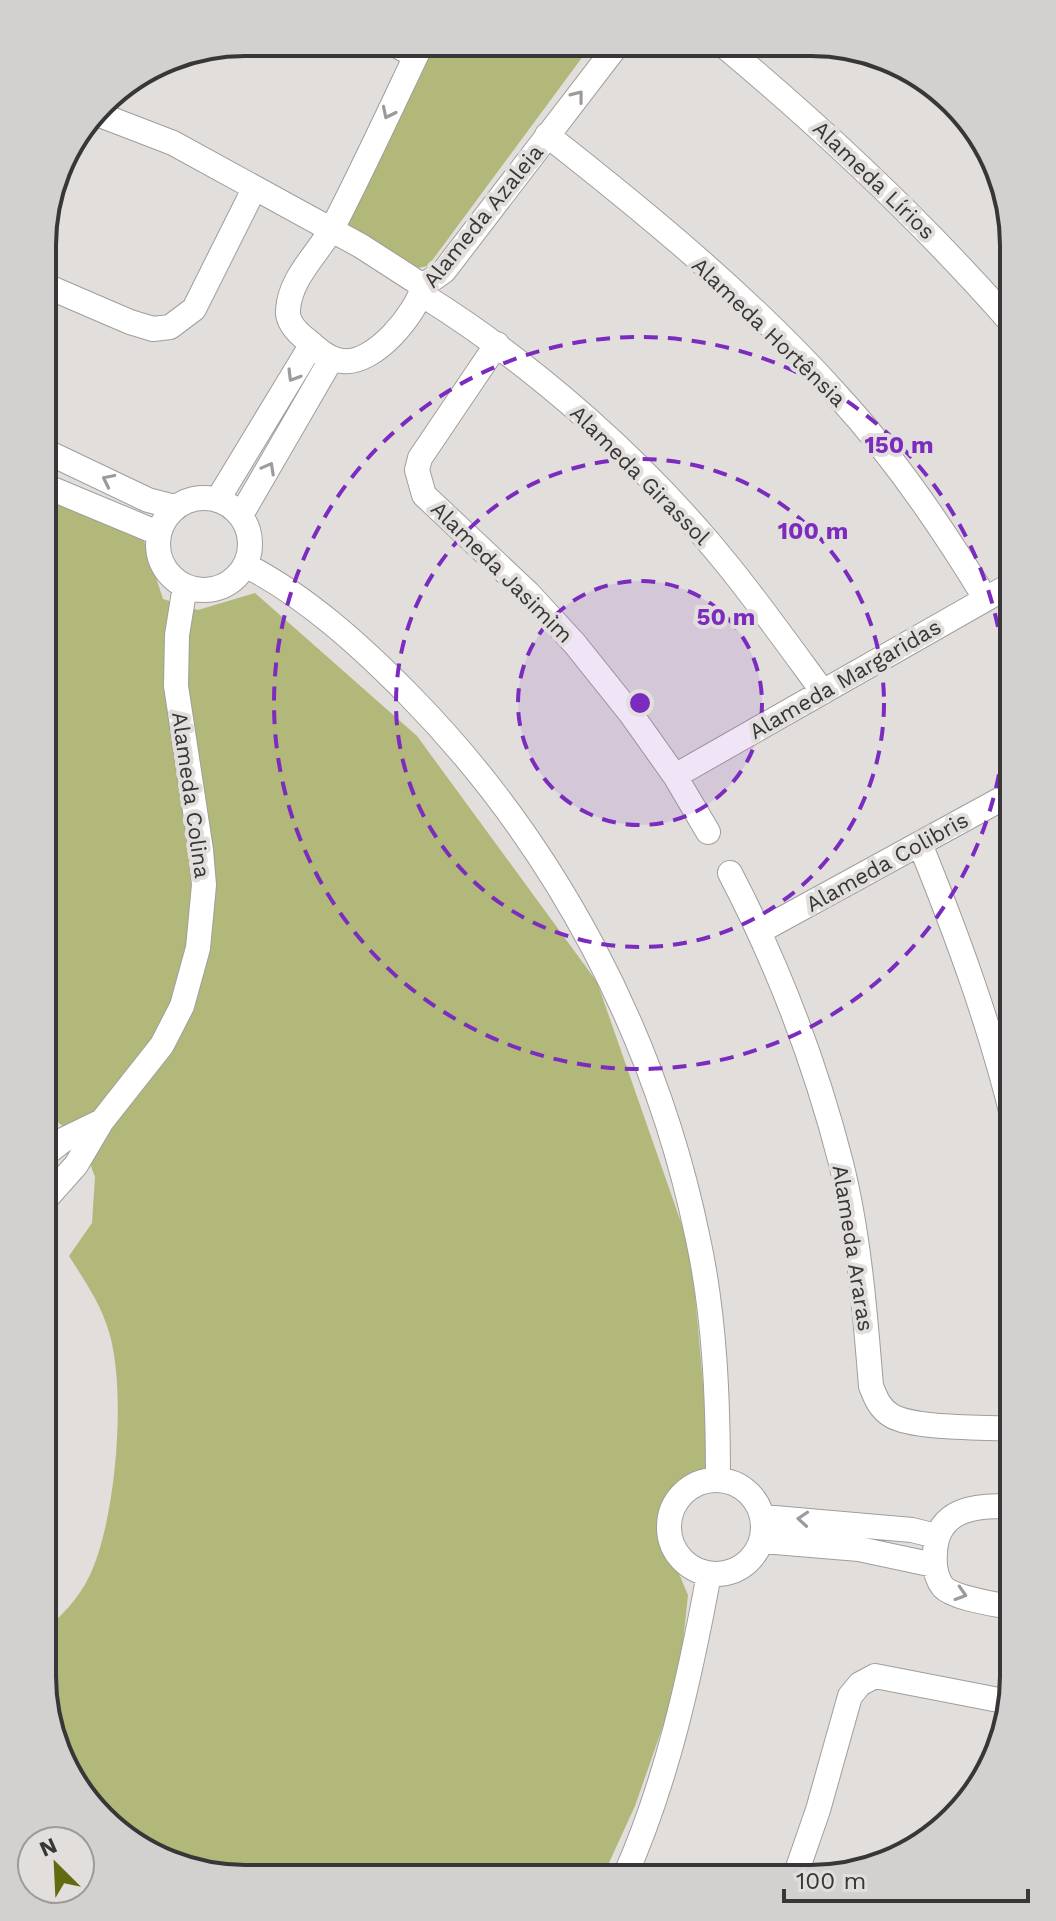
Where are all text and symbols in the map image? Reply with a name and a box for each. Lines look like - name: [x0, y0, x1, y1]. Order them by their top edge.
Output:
- one-way arrow: [568, 90, 582, 105]
- one-way arrow: [382, 105, 398, 120]
- street label: Alameda Lírios: [808, 116, 940, 244]
- street label: Alameda Azaleia: [418, 140, 548, 292]
- street label: Alameda Hortênsia: [687, 252, 851, 412]
- one-way arrow: [287, 367, 303, 382]
- street label: Alameda Girassol: [565, 400, 715, 550]
- text: 150 m: [864, 431, 934, 459]
- one-way arrow: [259, 462, 275, 476]
- one-way arrow: [102, 474, 117, 490]
- street label: Alameda Jasimim: [426, 496, 578, 648]
- text: 100 m: [778, 517, 848, 545]
- text: 50 m: [697, 603, 755, 631]
- street label: Alameda Margaridas: [745, 614, 945, 744]
- centre of rings: [626, 689, 654, 717]
- street label: Alameda Colina: [167, 710, 215, 880]
- street label: Alameda Colibris: [801, 807, 973, 917]
- street label: Alameda Araras: [828, 1163, 878, 1333]
- one-way arrow: [796, 1511, 809, 1528]
- one-way arrow: [954, 1585, 967, 1601]
- north arrow: [16, 1825, 96, 1905]
- text: N: [36, 1832, 61, 1862]
- scale bar: [784, 1853, 1028, 1903]
- text: 100 m: [796, 1867, 866, 1895]

